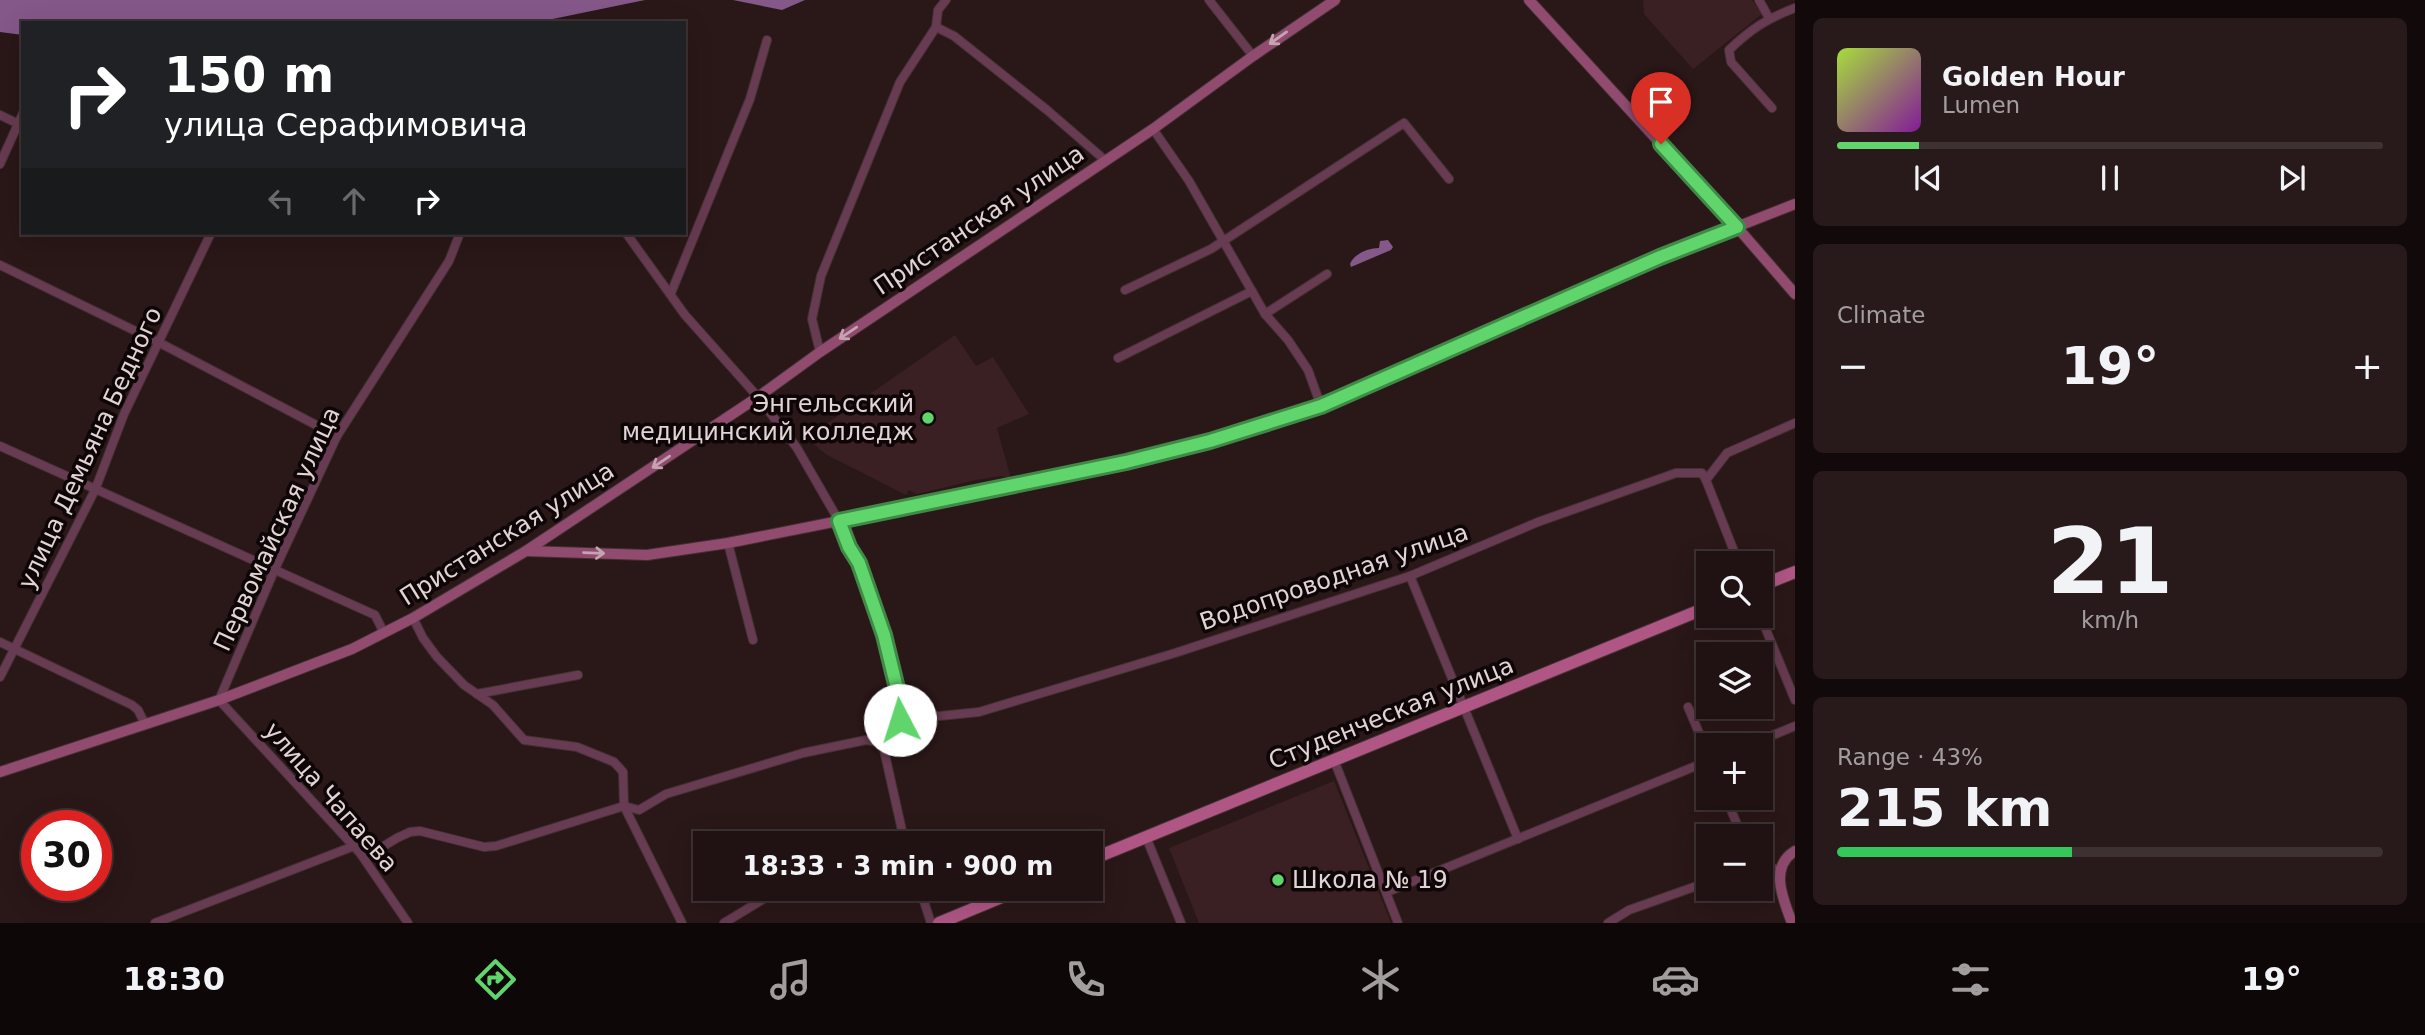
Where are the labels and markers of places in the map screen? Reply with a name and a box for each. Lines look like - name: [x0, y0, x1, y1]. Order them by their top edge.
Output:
- pin: [1631, 72, 1691, 144]
- place label: Энгельсский медицинский колледж: [622, 390, 914, 446]
- marker: Энгельсский медицинский колледж: [920, 410, 936, 426]
- place label: Школа № 19: [1292, 866, 1448, 894]
- marker: Школа № 19: [1270, 872, 1286, 888]

